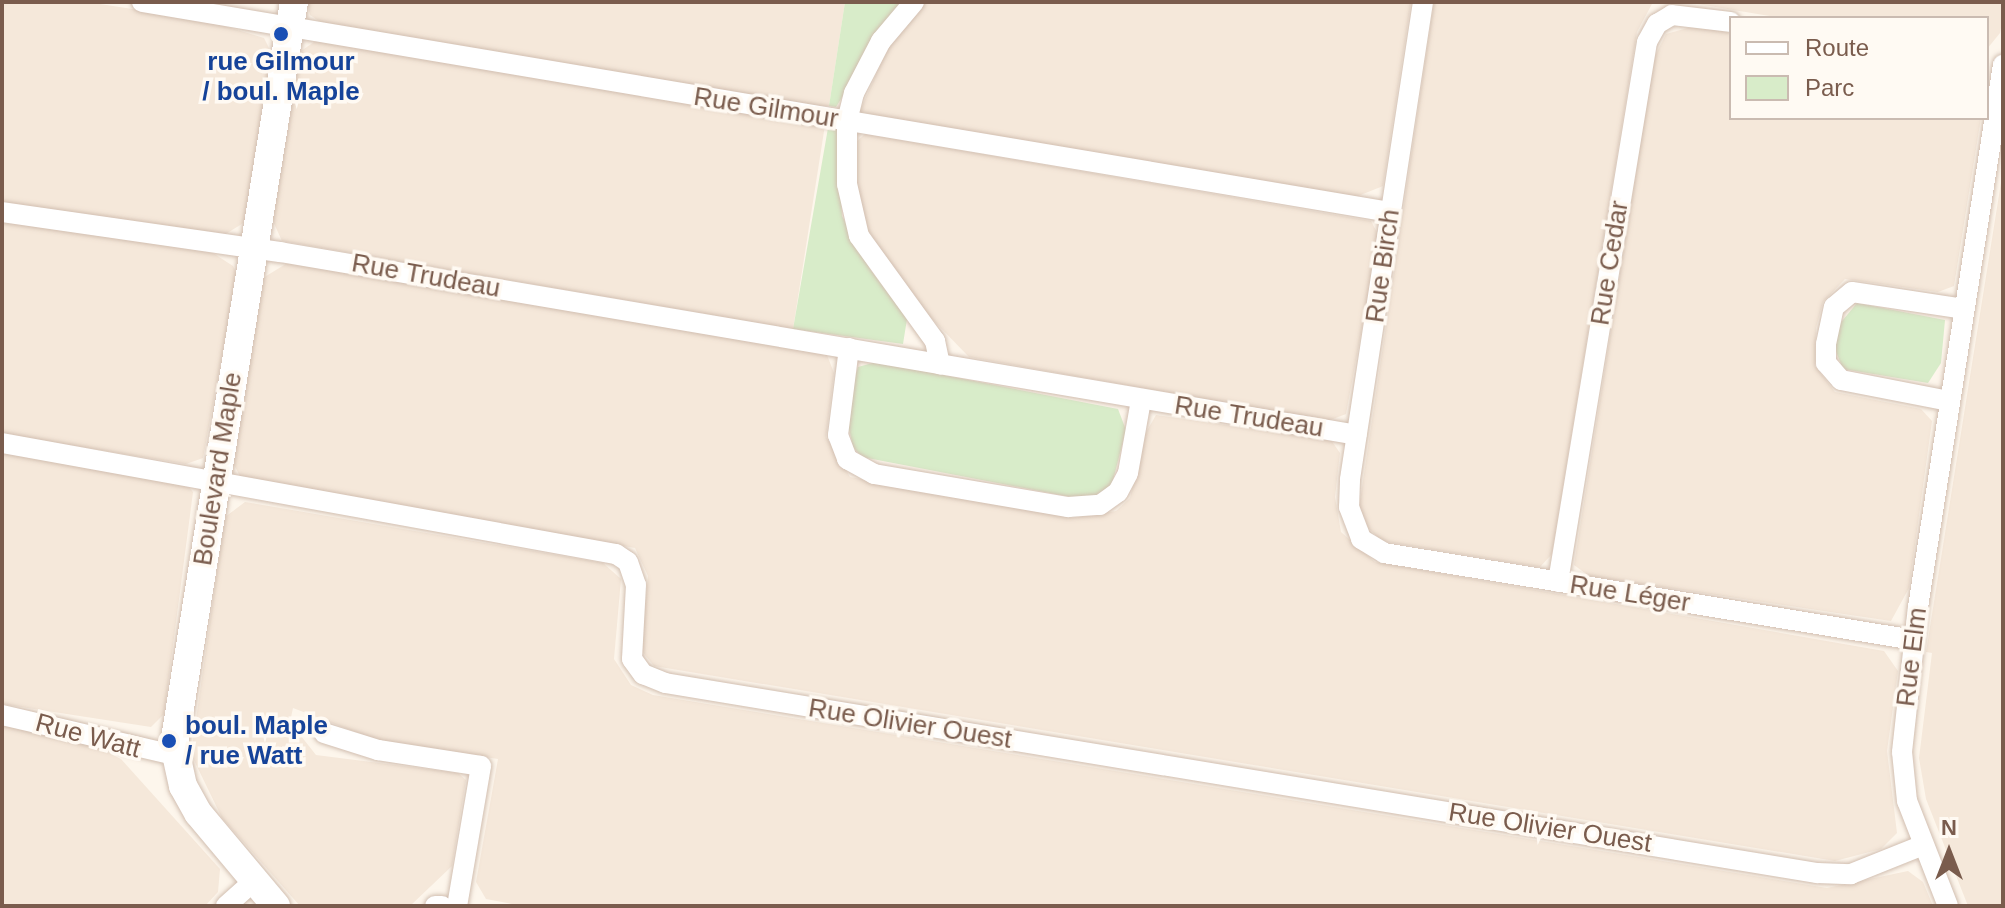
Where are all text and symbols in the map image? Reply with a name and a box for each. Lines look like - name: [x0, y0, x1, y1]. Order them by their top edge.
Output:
- legend: [1729, 16, 1989, 120]
- marker: rue Gilmour / boul. Maple: [272, 25, 290, 43]
- text: Route: [1805, 34, 1869, 61]
- place label: rue Gilmour / boul. Maple: [202, 46, 360, 108]
- text: Parc: [1805, 74, 1854, 101]
- street label: Rue Gilmour: [691, 81, 841, 135]
- street label: Rue Cedar: [1585, 198, 1635, 328]
- street label: Rue Birch: [1360, 207, 1406, 325]
- street label: Rue Trudeau: [349, 248, 503, 304]
- street label: Boulevard Maple: [187, 370, 249, 568]
- street label: Rue Trudeau: [1172, 390, 1326, 444]
- street label: Rue Léger: [1568, 569, 1692, 619]
- street label: Rue Elm: [1890, 606, 1934, 708]
- street label: Rue Olivier Ouest: [806, 693, 1014, 755]
- street label: Rue Watt: [32, 707, 144, 765]
- place label: boul. Maple / rue Watt: [185, 710, 328, 772]
- marker: boul. Maple / rue Watt: [160, 732, 178, 750]
- street label: Rue Olivier Ouest: [1446, 797, 1654, 859]
- north arrow: [1909, 812, 1989, 892]
- text: N: [1941, 815, 1957, 840]

